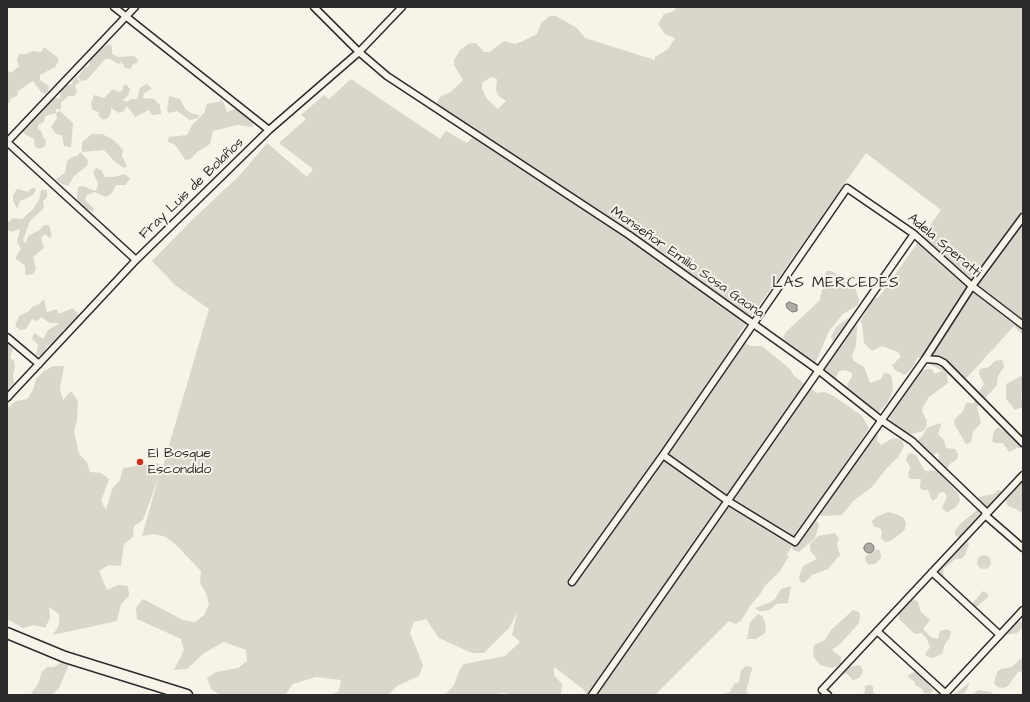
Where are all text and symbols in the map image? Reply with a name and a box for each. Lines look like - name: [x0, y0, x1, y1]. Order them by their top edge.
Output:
- street label: Fray Luis de Bolaños: [136, 135, 248, 243]
- street label: Monseñor Emilio Sosa Gaona: [607, 203, 767, 323]
- street label: Adela Speratti: [904, 210, 984, 282]
- district label: LAS MERCEDES: [772, 275, 900, 293]
- place label: El Bosque Escondido: [148, 446, 211, 478]
- marker: El Bosque Escondido: [135, 457, 145, 467]

